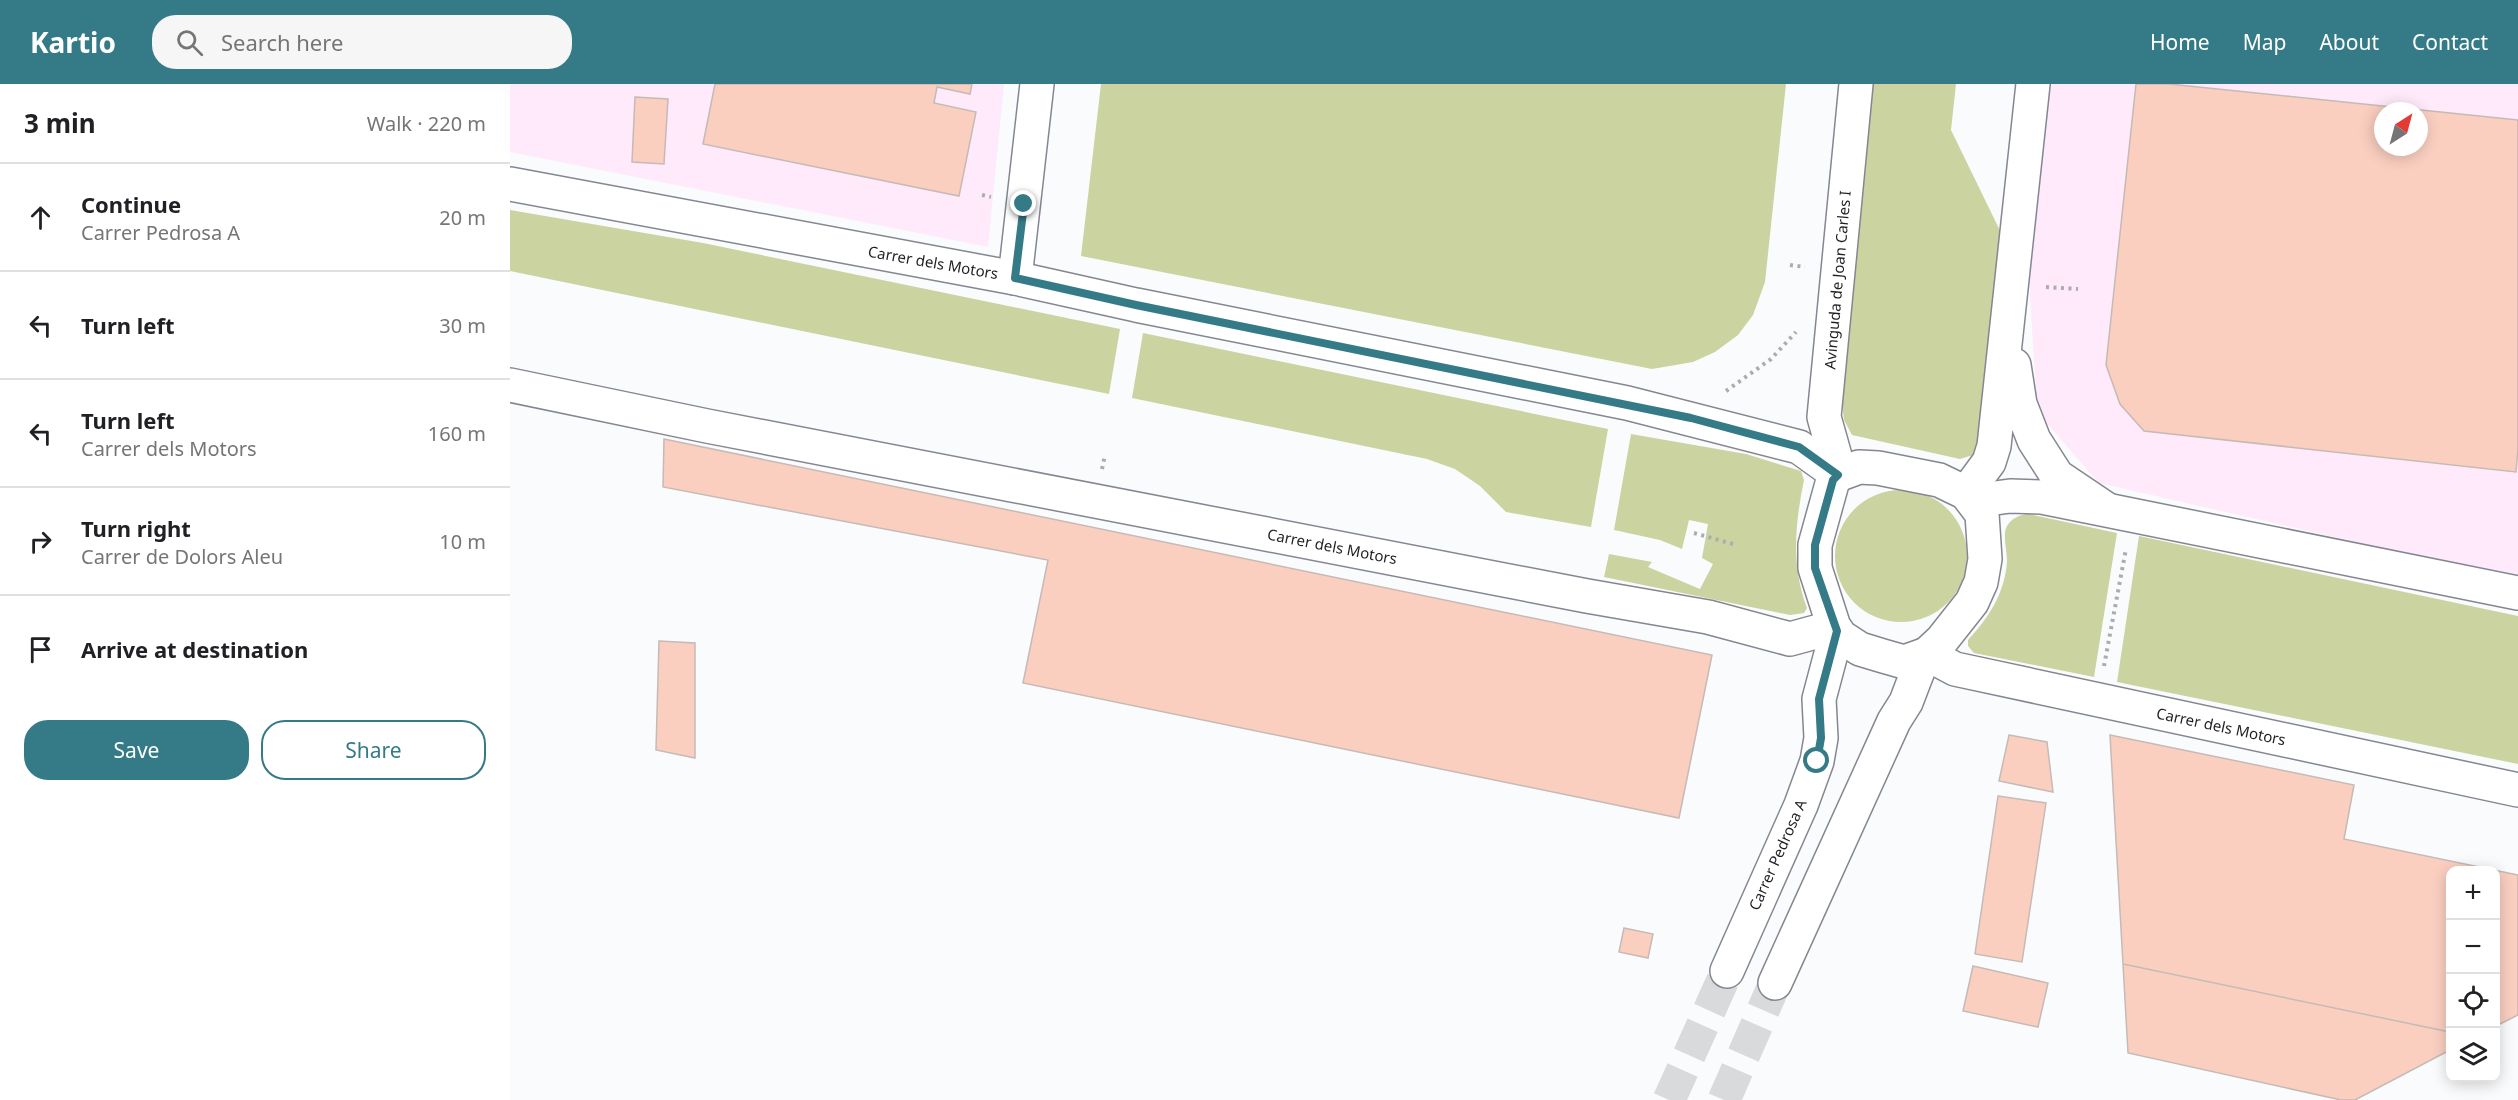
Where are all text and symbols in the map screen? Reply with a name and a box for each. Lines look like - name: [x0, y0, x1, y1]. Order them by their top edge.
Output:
- search box: [152, 15, 572, 69]
- text: Kartio: [30, 23, 116, 61]
- icon: search: [173, 26, 206, 59]
- text: Search here: [221, 27, 343, 57]
- text: Home: [2150, 28, 2210, 56]
- text: Map: [2243, 28, 2286, 56]
- text: About: [2319, 28, 2379, 56]
- text: Contact: [2412, 28, 2488, 56]
- north arrow: [2374, 102, 2428, 156]
- text: 3 min: [24, 105, 96, 141]
- text: Walk · 220 m: [367, 110, 486, 137]
- text: Continue: [81, 189, 181, 219]
- route end: [1010, 190, 1036, 216]
- street label: Avinguda de Joan Carles I: [1819, 190, 1855, 370]
- icon: ahead: [24, 201, 57, 234]
- text: 20 m: [439, 204, 486, 231]
- text: Carrer Pedrosa A: [81, 219, 240, 246]
- street label: Carrer dels Motors: [867, 241, 1000, 283]
- icon: left: [24, 309, 57, 342]
- text: Turn left: [81, 310, 175, 340]
- text: 30 m: [439, 312, 486, 339]
- text: Turn left: [81, 405, 175, 435]
- icon: left: [24, 417, 57, 450]
- text: 160 m: [428, 420, 486, 447]
- text: Carrer dels Motors: [81, 435, 257, 462]
- text: Turn right: [81, 513, 191, 543]
- street label: Carrer dels Motors: [1266, 524, 1399, 568]
- icon: right: [24, 525, 57, 558]
- text: 10 m: [439, 528, 486, 555]
- text: Carrer de Dolors Aleu: [81, 543, 283, 570]
- icon: arrive: [24, 633, 57, 666]
- text: Arrive at destination: [81, 634, 308, 664]
- street label: Carrer dels Motors: [2155, 703, 2288, 749]
- button: Save: [24, 720, 249, 780]
- button: Share: [261, 720, 486, 780]
- route start: [1803, 747, 1829, 773]
- street label: Carrer Pedrosa A: [1744, 796, 1811, 913]
- map controls: [2446, 866, 2500, 1082]
- button: +: [2446, 866, 2500, 920]
- button: −: [2446, 920, 2500, 974]
- button: locate: [2446, 974, 2500, 1028]
- button: layers: [2446, 1028, 2500, 1082]

